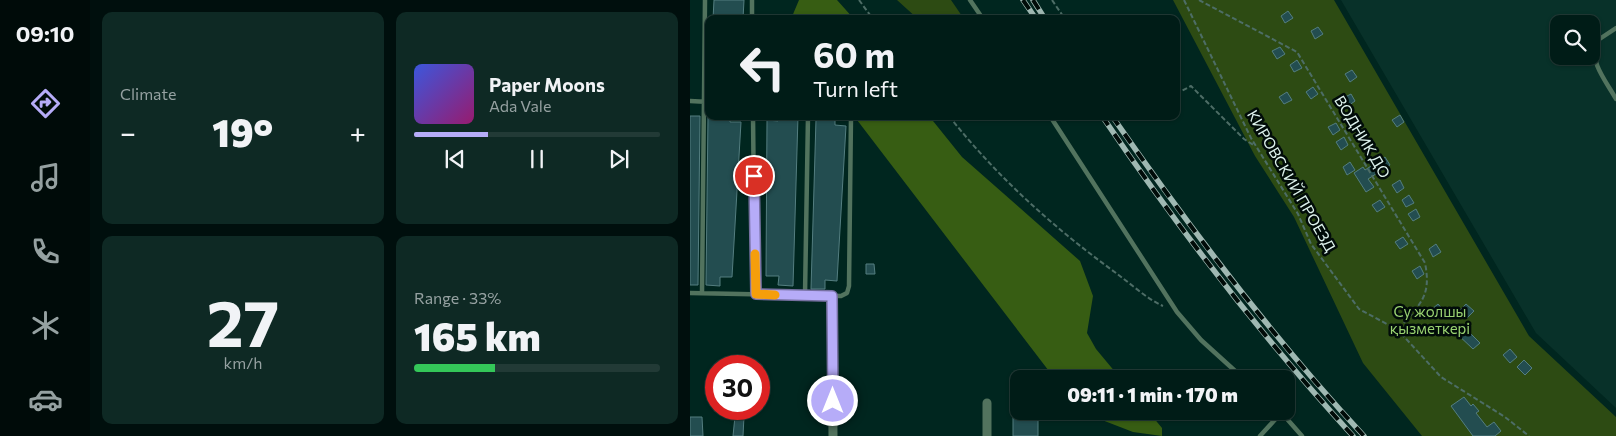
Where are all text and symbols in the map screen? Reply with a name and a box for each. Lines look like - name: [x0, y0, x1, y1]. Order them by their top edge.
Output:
- map controls: [1550, 15, 1600, 65]
- button: search: [1550, 15, 1600, 65]
- text: 09:10: [16, 20, 74, 47]
- text: 60 m: [813, 32, 895, 75]
- icon: left: [730, 35, 795, 100]
- text: Paper Moons: [489, 73, 605, 96]
- text: Turn left: [813, 75, 898, 102]
- text: Climate: [120, 84, 176, 103]
- icon: directions: [28, 86, 63, 121]
- street label: ВОДНИК ДО: [1331, 92, 1395, 181]
- text: Ada Vale: [489, 96, 551, 115]
- street label: КИРОВСКИЙ ПРОЕЗД: [1244, 106, 1340, 255]
- text: 19°: [212, 108, 273, 155]
- text: −: [120, 115, 136, 149]
- text: +: [350, 115, 366, 149]
- icon: previous: [441, 145, 469, 173]
- icon: pause: [523, 145, 551, 173]
- icon: next: [605, 145, 633, 173]
- pin: [733, 155, 775, 197]
- icon: music: [28, 160, 63, 195]
- icon: arrive: [740, 162, 768, 190]
- icon: phone: [28, 234, 63, 269]
- text: 27: [207, 281, 279, 360]
- text: Range · 33%: [414, 288, 501, 307]
- park label: Су жолшы қызметкері: [1390, 302, 1470, 337]
- icon: climate: [28, 308, 63, 343]
- text: 165 km: [414, 312, 541, 359]
- text: km/h: [224, 353, 262, 372]
- speed limit sign: 30: [705, 355, 770, 420]
- position arrow: [806, 374, 858, 426]
- icon: car: [28, 382, 63, 417]
- text: 09:11 · 1 min · 170 m: [1067, 383, 1238, 406]

